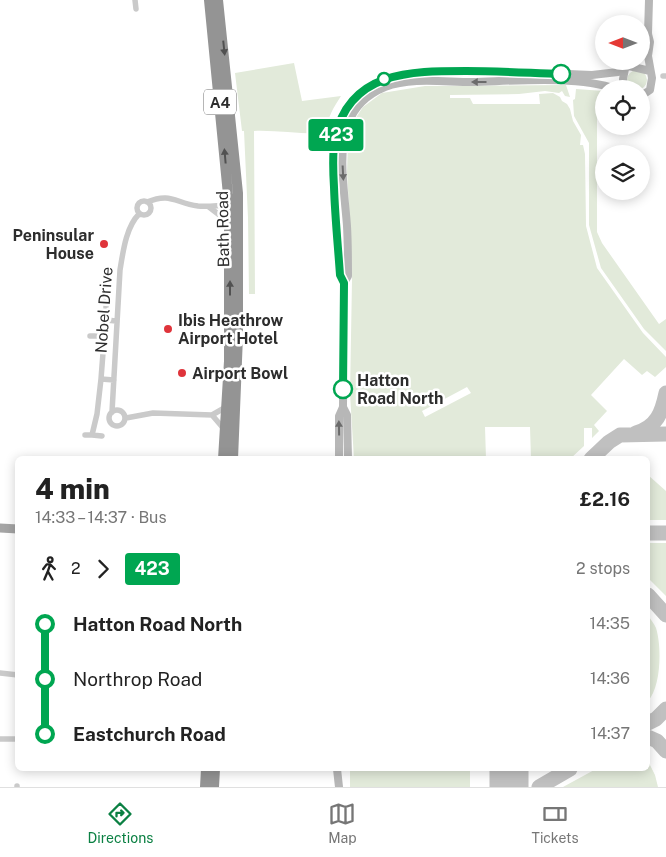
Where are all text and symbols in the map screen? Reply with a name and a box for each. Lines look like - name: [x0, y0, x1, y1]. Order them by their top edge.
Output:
- north arrow: [595, 15, 650, 70]
- map controls: [595, 15, 650, 200]
- one-way arrow: [220, 41, 228, 57]
- unlabelled marker: [551, 64, 571, 84]
- unlabelled marker: [377, 72, 391, 86]
- one-way arrow: [471, 78, 487, 86]
- button: locate: [595, 80, 650, 135]
- road number: A4: [204, 90, 236, 114]
- line badge: 423: [307, 119, 365, 151]
- text: 423: [318, 124, 354, 145]
- button: layers: [595, 145, 650, 200]
- one-way arrow: [221, 148, 229, 164]
- one-way arrow: [340, 165, 348, 181]
- street label: Bath Road: [213, 191, 233, 267]
- place label: Peninsular House: [13, 226, 94, 263]
- marker: Peninsular House: [98, 238, 110, 250]
- street label: Nobel Drive: [92, 266, 116, 354]
- one-way arrow: [226, 279, 234, 295]
- place label: Ibis Heathrow Airport Hotel: [178, 311, 284, 348]
- marker: Ibis Heathrow Airport Hotel: [162, 323, 174, 335]
- place label: Airport Bowl: [192, 364, 288, 383]
- marker: Airport Bowl: [176, 367, 188, 379]
- place label: Hatton Road North: [357, 371, 444, 408]
- marker: Hatton Road North: [333, 379, 353, 399]
- one-way arrow: [335, 420, 343, 436]
- text: 4 min: [35, 472, 110, 505]
- text: £2.16: [580, 488, 630, 510]
- text: 14:33 – 14:37 · Bus: [35, 508, 167, 527]
- icon: walk: [35, 555, 63, 583]
- icon: forward: [89, 555, 117, 583]
- text: 423: [135, 558, 170, 579]
- text: 2: [71, 559, 81, 578]
- text: 2 stops: [576, 559, 630, 578]
- text: Hatton Road North: [73, 613, 242, 635]
- text: 14:35: [589, 614, 630, 633]
- text: Northrop Road: [73, 668, 202, 690]
- text: 14:36: [590, 669, 630, 688]
- text: Eastchurch Road: [73, 723, 226, 745]
- text: 14:37: [590, 724, 630, 743]
- tab: Directions: [87, 800, 153, 846]
- tab: Map: [328, 800, 357, 846]
- tab: Tickets: [532, 800, 579, 846]

